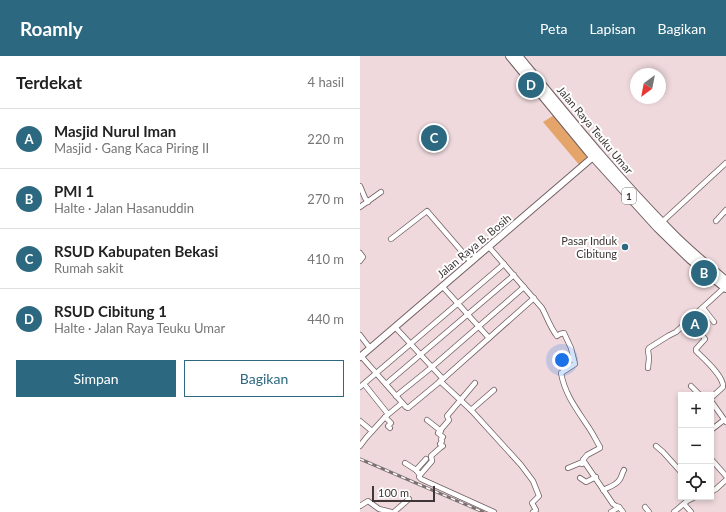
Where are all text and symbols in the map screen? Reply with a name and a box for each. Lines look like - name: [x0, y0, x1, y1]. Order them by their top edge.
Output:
- text: Roamly: [20, 17, 83, 40]
- text: Peta: [540, 20, 567, 37]
- text: Lapisan: [589, 20, 636, 37]
- text: Bagikan: [658, 20, 706, 37]
- north arrow: [630, 68, 666, 104]
- pin: D: [518, 70, 544, 100]
- text: Terdekat: [16, 72, 82, 93]
- text: 4 hasil: [308, 74, 344, 90]
- street label: Jalan Raya Teuku Umar: [555, 83, 636, 176]
- text: Masjid Nurul Iman: [54, 122, 176, 140]
- pin: C: [421, 123, 447, 153]
- text: A: [24, 131, 34, 147]
- text: 220 m: [307, 131, 344, 147]
- text: Masjid · Gang Kaca Piring II: [54, 140, 209, 156]
- text: PMI 1: [54, 182, 94, 200]
- road number: 1: [622, 188, 636, 204]
- text: B: [25, 191, 33, 207]
- text: 270 m: [307, 191, 344, 207]
- text: Halte · Jalan Hasanuddin: [54, 200, 194, 216]
- street label: Jalan Raya B. Bosih: [434, 211, 513, 280]
- place label: Pasar Induk Cibitung: [561, 234, 617, 260]
- text: RSUD Kabupaten Bekasi: [54, 242, 218, 260]
- marker: Pasar Induk Cibitung: [620, 242, 630, 252]
- text: C: [25, 251, 33, 267]
- text: 410 m: [307, 251, 344, 267]
- pin: B: [691, 258, 717, 288]
- text: Rumah sakit: [54, 260, 123, 276]
- text: RSUD Cibitung 1: [54, 302, 167, 320]
- pin: A: [682, 309, 708, 339]
- text: D: [24, 311, 34, 327]
- text: 440 m: [307, 311, 344, 327]
- text: Halte · Jalan Raya Teuku Umar: [54, 320, 225, 336]
- your location: [552, 350, 572, 370]
- button: Simpan: [16, 360, 176, 397]
- button: Bagikan: [184, 360, 344, 397]
- map controls: [678, 392, 714, 500]
- button: +: [678, 392, 714, 428]
- button: −: [678, 428, 714, 464]
- button: locate: [678, 464, 714, 500]
- scale bar: [372, 484, 435, 503]
- text: 100 m: [378, 486, 409, 499]

